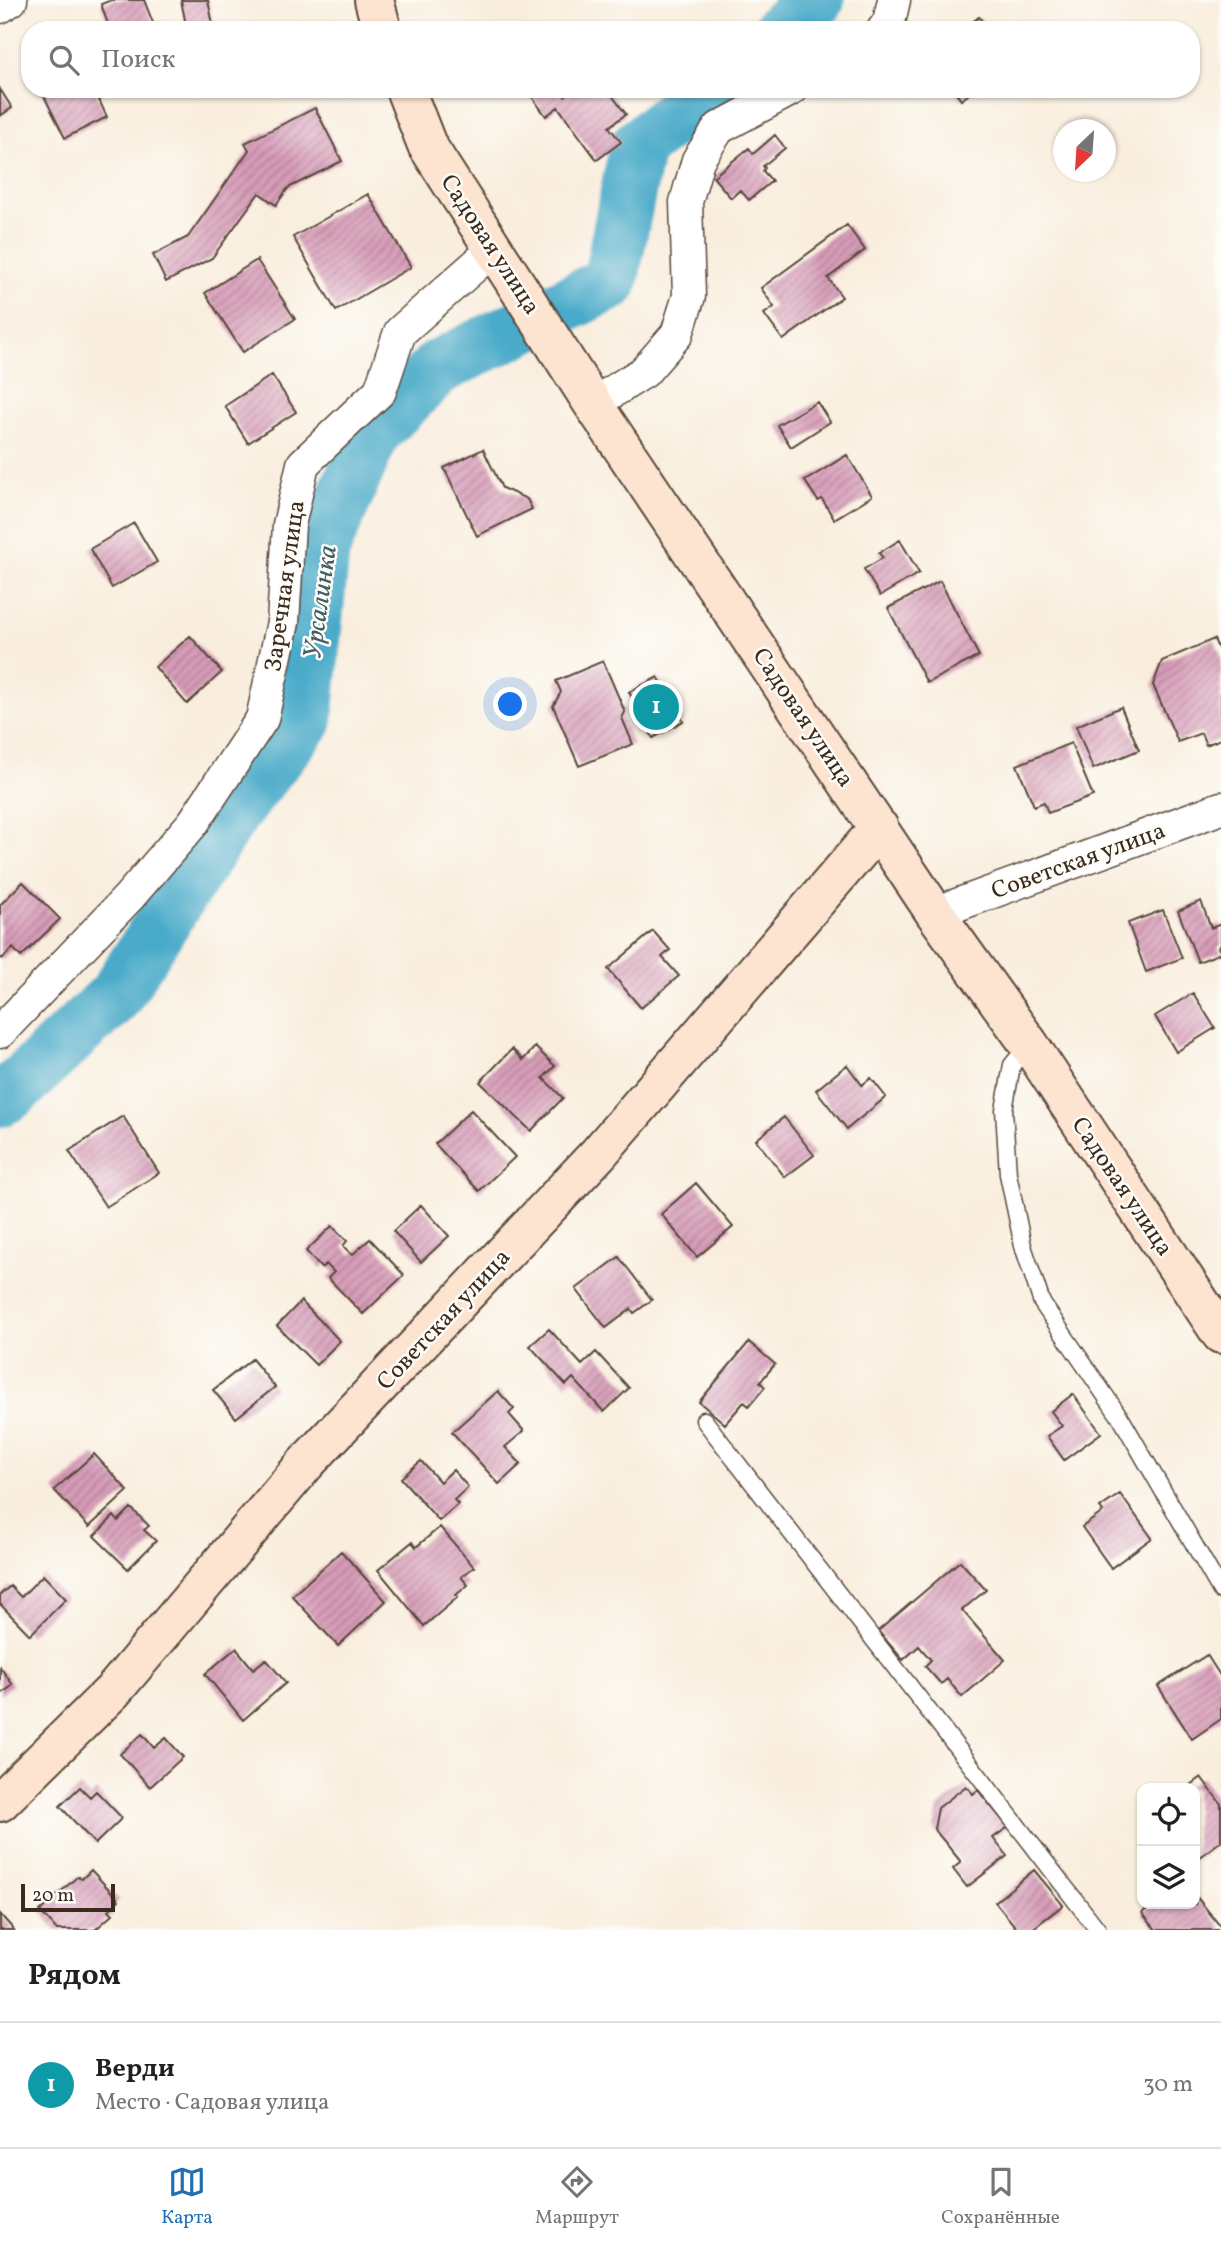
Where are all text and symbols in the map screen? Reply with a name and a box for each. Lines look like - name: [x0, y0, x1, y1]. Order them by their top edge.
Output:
- search box: [21, 21, 1200, 98]
- icon: search: [45, 41, 83, 79]
- text: Поиск: [101, 42, 175, 78]
- north arrow: [1053, 119, 1116, 182]
- street label: Садовая улица: [431, 168, 548, 322]
- street label: Заречная улица: [257, 498, 315, 674]
- water label: Урсалинка: [295, 543, 347, 661]
- street label: Садовая улица: [743, 642, 862, 795]
- pin: 1: [633, 681, 679, 733]
- your location: [493, 687, 527, 721]
- street label: Советская улица: [987, 815, 1170, 909]
- street label: Садовая улица: [1062, 1111, 1181, 1264]
- street label: Советская улица: [370, 1242, 519, 1399]
- map controls: [1137, 1783, 1200, 1909]
- button: locate: [1137, 1783, 1200, 1846]
- button: layers: [1137, 1846, 1200, 1909]
- scale bar: [21, 1881, 116, 1913]
- text: 20 m: [32, 1883, 74, 1909]
- text: Рядом: [28, 1955, 121, 1997]
- text: Верди: [95, 2051, 175, 2087]
- text: 1: [46, 2069, 56, 2101]
- text: 30 m: [1143, 2069, 1193, 2101]
- text: Место · Садовая улица: [95, 2087, 330, 2119]
- tab: Карта: [161, 2163, 213, 2231]
- tab: Маршрут: [535, 2163, 619, 2231]
- tab: Сохранённые: [941, 2163, 1060, 2231]

